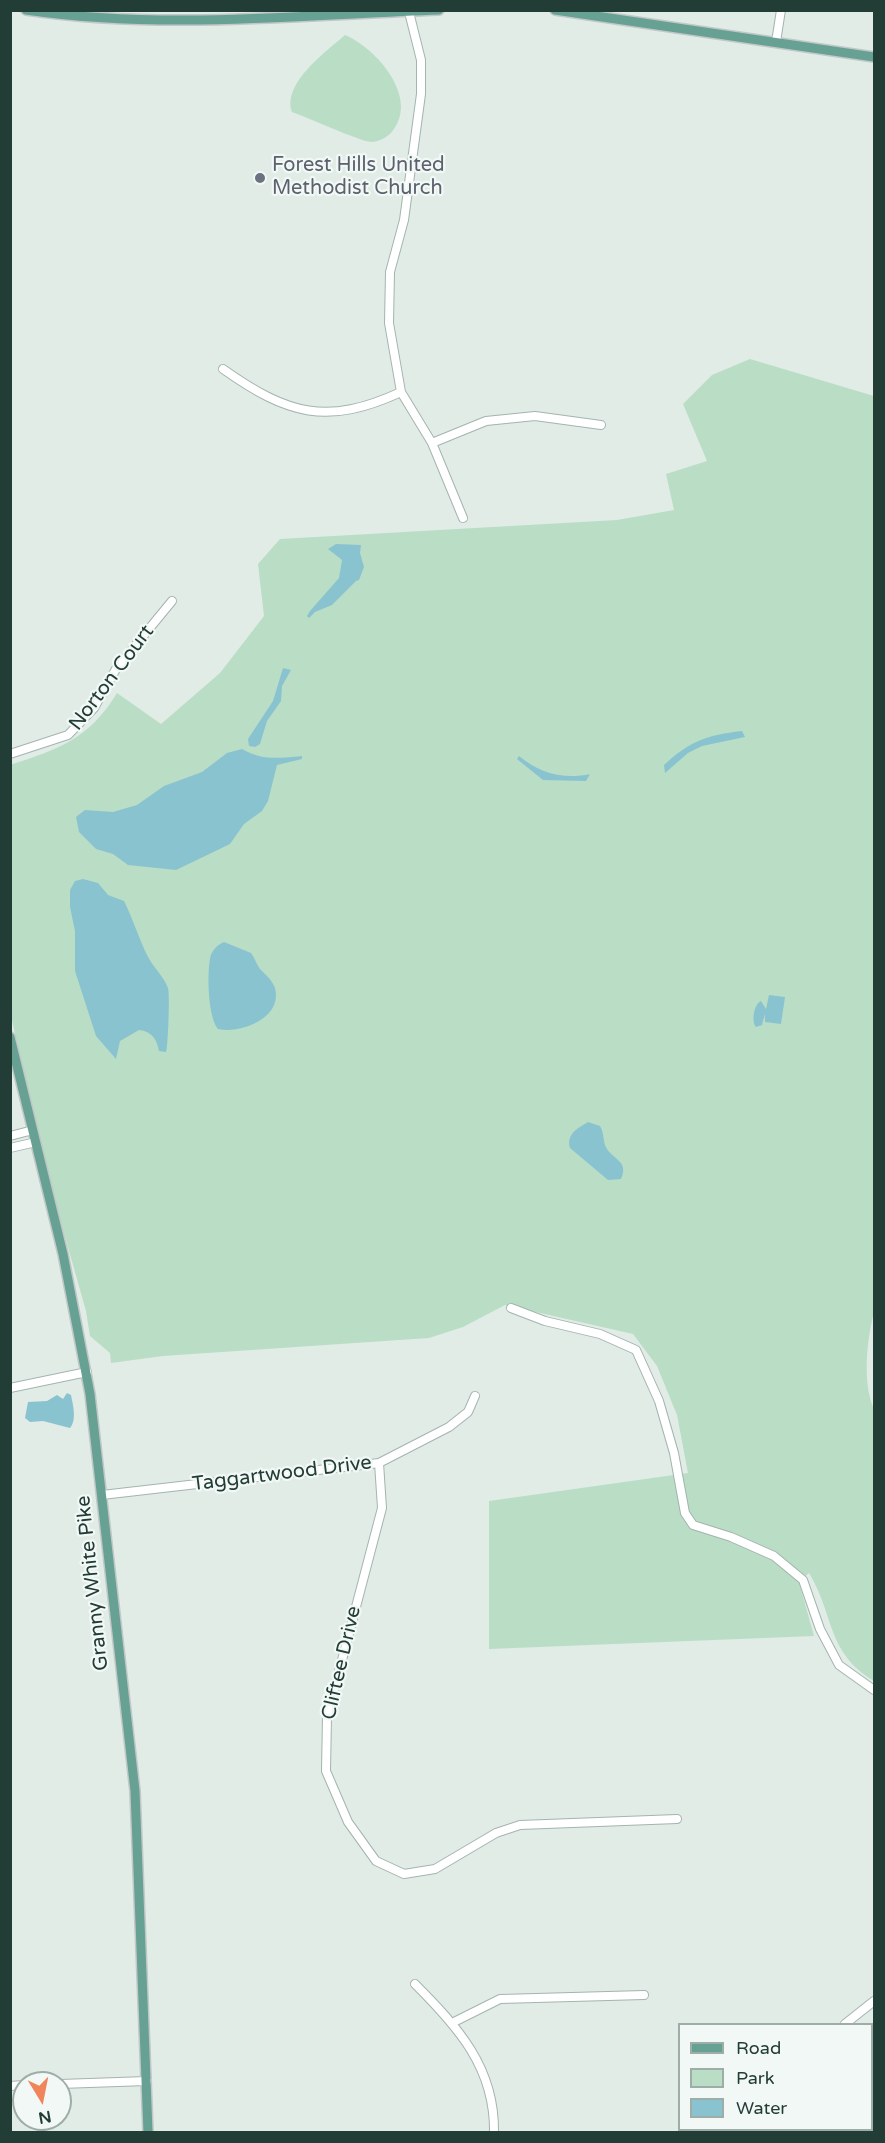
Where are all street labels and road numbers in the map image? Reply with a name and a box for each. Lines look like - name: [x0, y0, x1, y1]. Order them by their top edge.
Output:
- street label: Norton Court: [65, 621, 159, 735]
- street label: Taggartwood Drive: [191, 1451, 373, 1497]
- street label: Granny White Pike: [72, 1494, 114, 1672]
- street label: Cliftee Drive: [317, 1604, 367, 1722]

